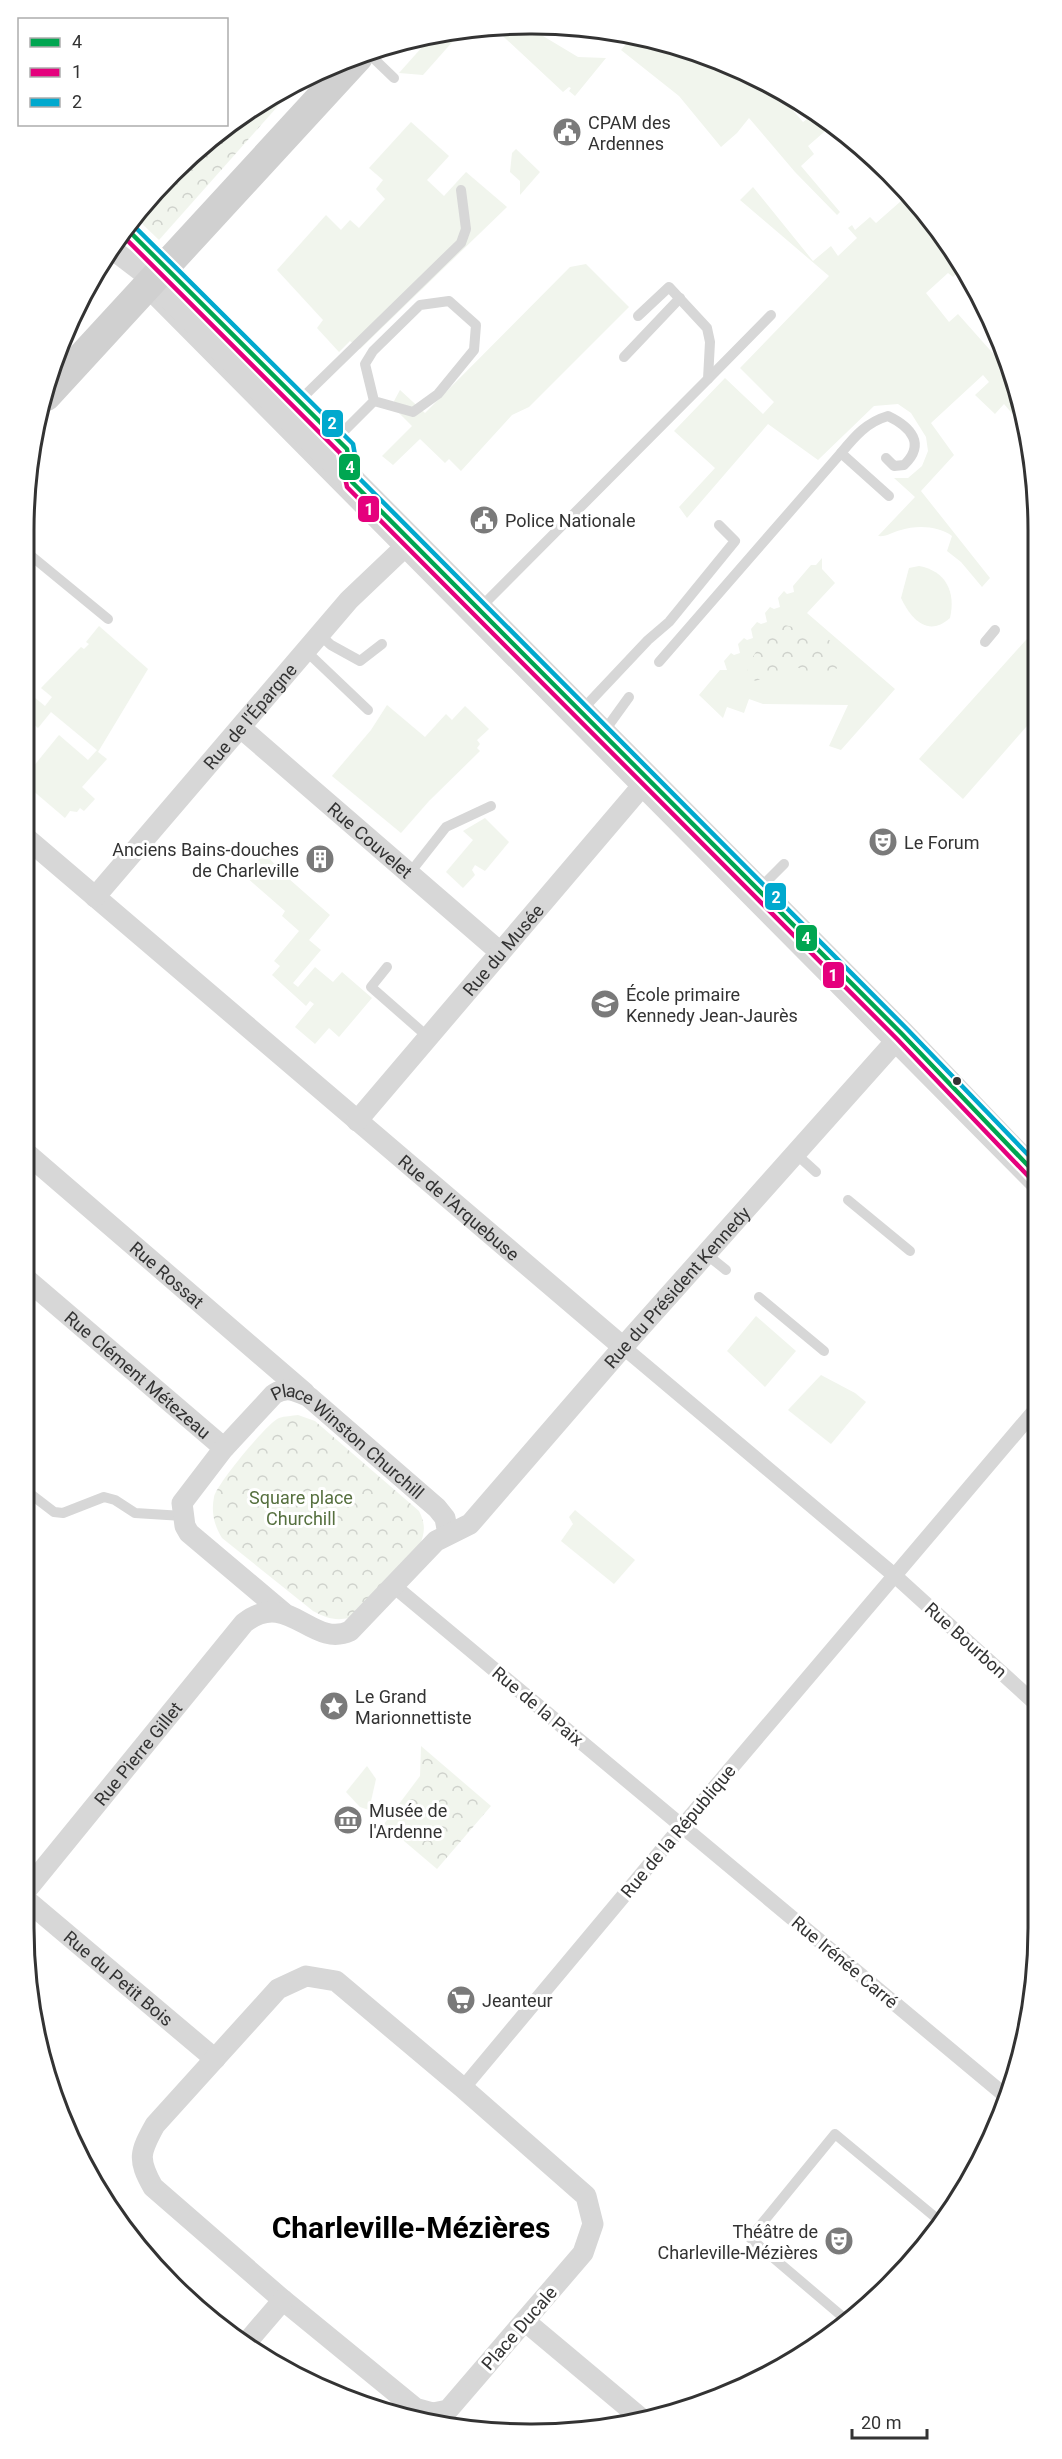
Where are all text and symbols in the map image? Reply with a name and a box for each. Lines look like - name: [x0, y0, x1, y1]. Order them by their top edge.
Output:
- legend: [18, 18, 228, 126]
- text: 4: [72, 31, 82, 52]
- text: 1: [72, 61, 82, 82]
- text: 2: [72, 91, 82, 112]
- place label: CPAM des Ardennes: [588, 112, 671, 154]
- public building icon: CPAM des Ardennes: [551, 116, 583, 148]
- line badge: 2: [321, 409, 344, 438]
- text: 2: [327, 414, 337, 433]
- line badge: 4: [338, 453, 361, 481]
- text: 4: [345, 458, 355, 477]
- line badge: 1: [357, 495, 380, 523]
- text: 1: [364, 500, 374, 519]
- public building icon: Police Nationale: [468, 504, 500, 536]
- place label: Police Nationale: [505, 510, 636, 531]
- street label: Rue de l'Épargne: [199, 659, 301, 773]
- street label: Rue Couvelet: [324, 798, 417, 882]
- theatre icon: Le Forum: [867, 826, 899, 858]
- place label: Le Forum: [904, 832, 980, 853]
- place label: Anciens Bains-douches de Charleville: [112, 839, 299, 881]
- building icon: Anciens Bains-douches de Charleville: [304, 843, 336, 875]
- line badge: 2: [764, 882, 787, 911]
- text: 2: [771, 888, 781, 907]
- street label: Rue du Musée: [458, 900, 548, 1000]
- line badge: 4: [795, 924, 818, 952]
- text: 4: [801, 929, 811, 948]
- line badge: 1: [822, 961, 845, 989]
- text: 1: [828, 966, 838, 985]
- place label: École primaire Kennedy Jean-Jaurès: [626, 984, 798, 1026]
- school or university icon: École primaire Kennedy Jean-Jaurès: [589, 988, 621, 1020]
- unlabelled marker: [951, 1075, 963, 1087]
- street label: Rue de l'Arquebuse: [395, 1150, 524, 1265]
- street label: Rue du Président Kennedy: [599, 1202, 754, 1372]
- street label: Rue Rossat: [126, 1237, 209, 1312]
- street label: Rue Clément Métezeau: [61, 1306, 215, 1443]
- street label: Place Winston Churchill: [267, 1379, 429, 1503]
- park label: Square place Churchill: [249, 1487, 353, 1529]
- street label: Rue Bourbon: [921, 1598, 1011, 1682]
- street label: Rue de la Paix: [488, 1662, 588, 1750]
- place label: Le Grand Marionnettiste: [355, 1686, 472, 1728]
- place icon: Le Grand Marionnettiste: [318, 1690, 350, 1722]
- street label: Rue Pierre Gillet: [89, 1697, 186, 1809]
- street label: Rue de la République: [616, 1760, 740, 1902]
- place label: Musée de l'Ardenne: [369, 1800, 447, 1842]
- museum icon: Musée de l'Ardenne: [332, 1804, 364, 1836]
- street label: Rue Irénée Carré: [788, 1912, 902, 2012]
- street label: Rue du Petit Bois: [60, 1926, 178, 2030]
- supermarket icon: Jeanteur: [445, 1984, 477, 2016]
- place label: Jeanteur: [482, 1990, 553, 2011]
- district label: Charleville-Mézières: [272, 2210, 550, 2245]
- place label: Théâtre de Charleville-Mézières: [657, 2221, 818, 2263]
- theatre icon: Théâtre de Charleville-Mézières: [823, 2225, 855, 2257]
- street label: Place Ducale: [477, 2282, 561, 2374]
- scale bar: [852, 2402, 927, 2440]
- text: 20 m: [861, 2412, 901, 2433]

